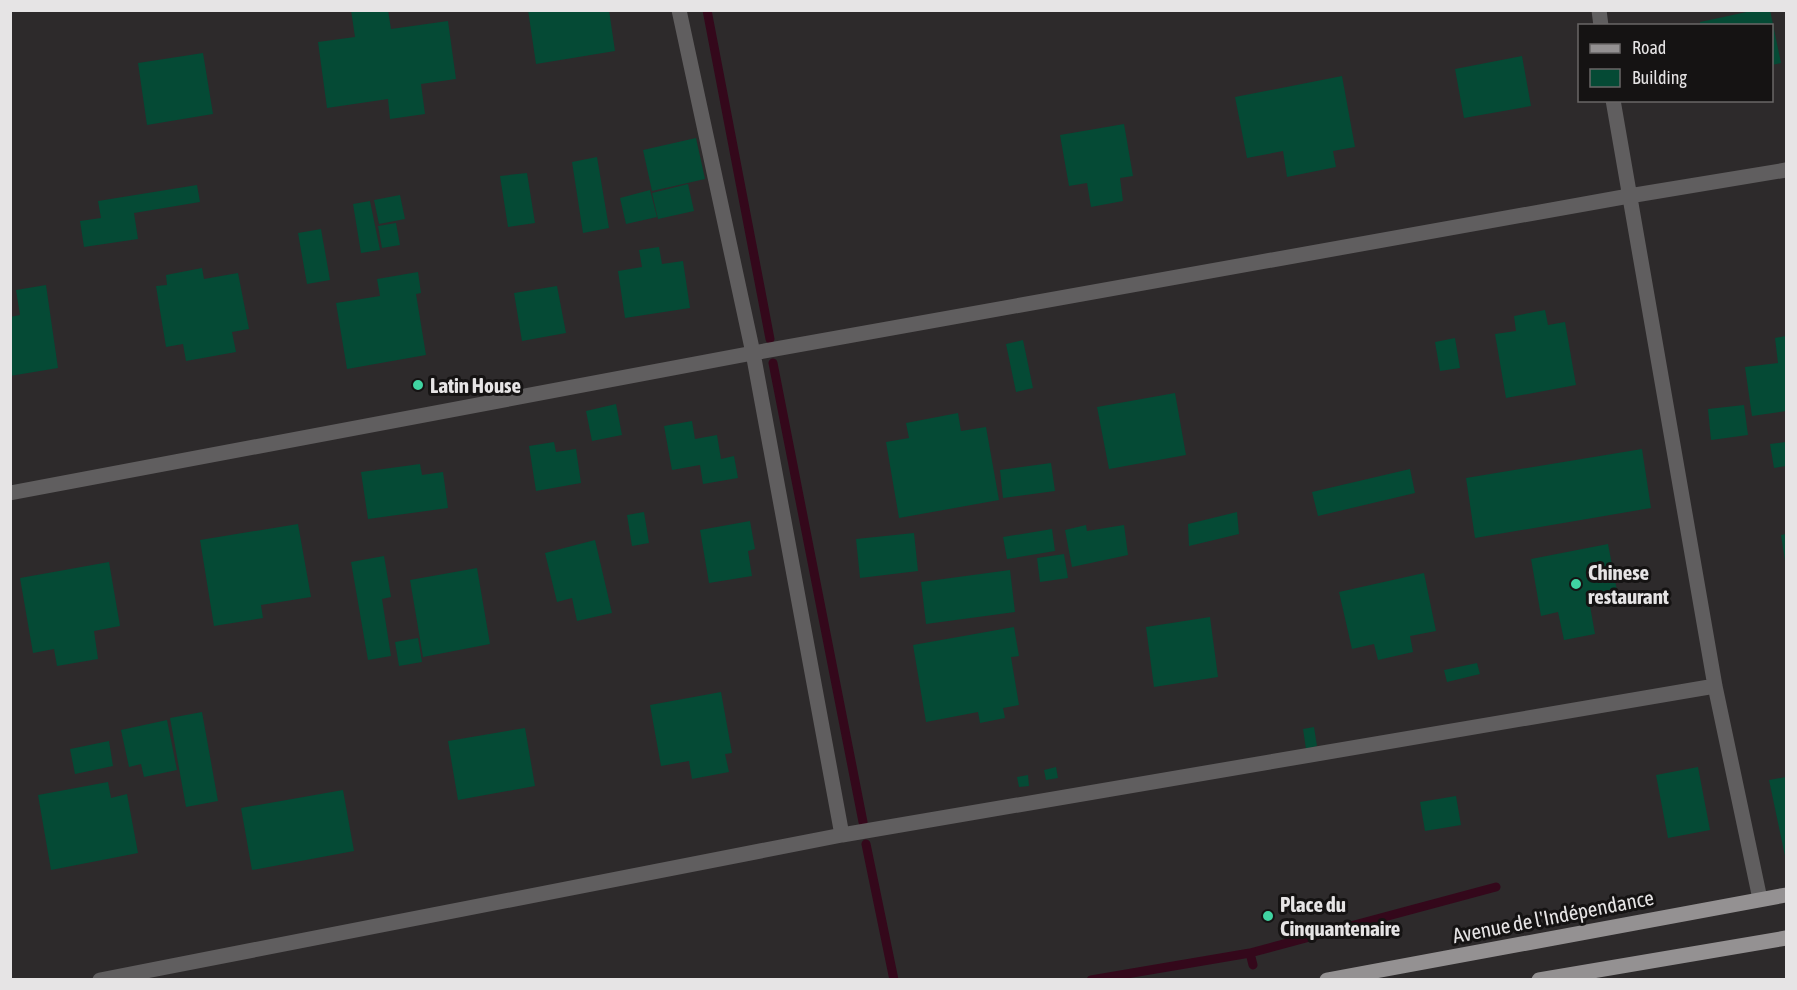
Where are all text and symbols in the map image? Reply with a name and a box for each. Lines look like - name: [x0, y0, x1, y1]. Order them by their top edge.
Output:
- legend: [1578, 24, 1773, 102]
- text: Road: [1632, 37, 1666, 58]
- text: Building: [1632, 67, 1687, 88]
- place label: Latin House: [430, 373, 521, 397]
- marker: Latin House: [411, 378, 425, 392]
- place label: Chinese restaurant: [1588, 560, 1669, 608]
- marker: Chinese restaurant: [1569, 577, 1583, 591]
- street label: Avenue de l'Indépendance: [1450, 885, 1656, 947]
- place label: Place du Cinquantenaire: [1280, 892, 1400, 940]
- marker: Place du Cinquantenaire: [1261, 909, 1275, 923]

